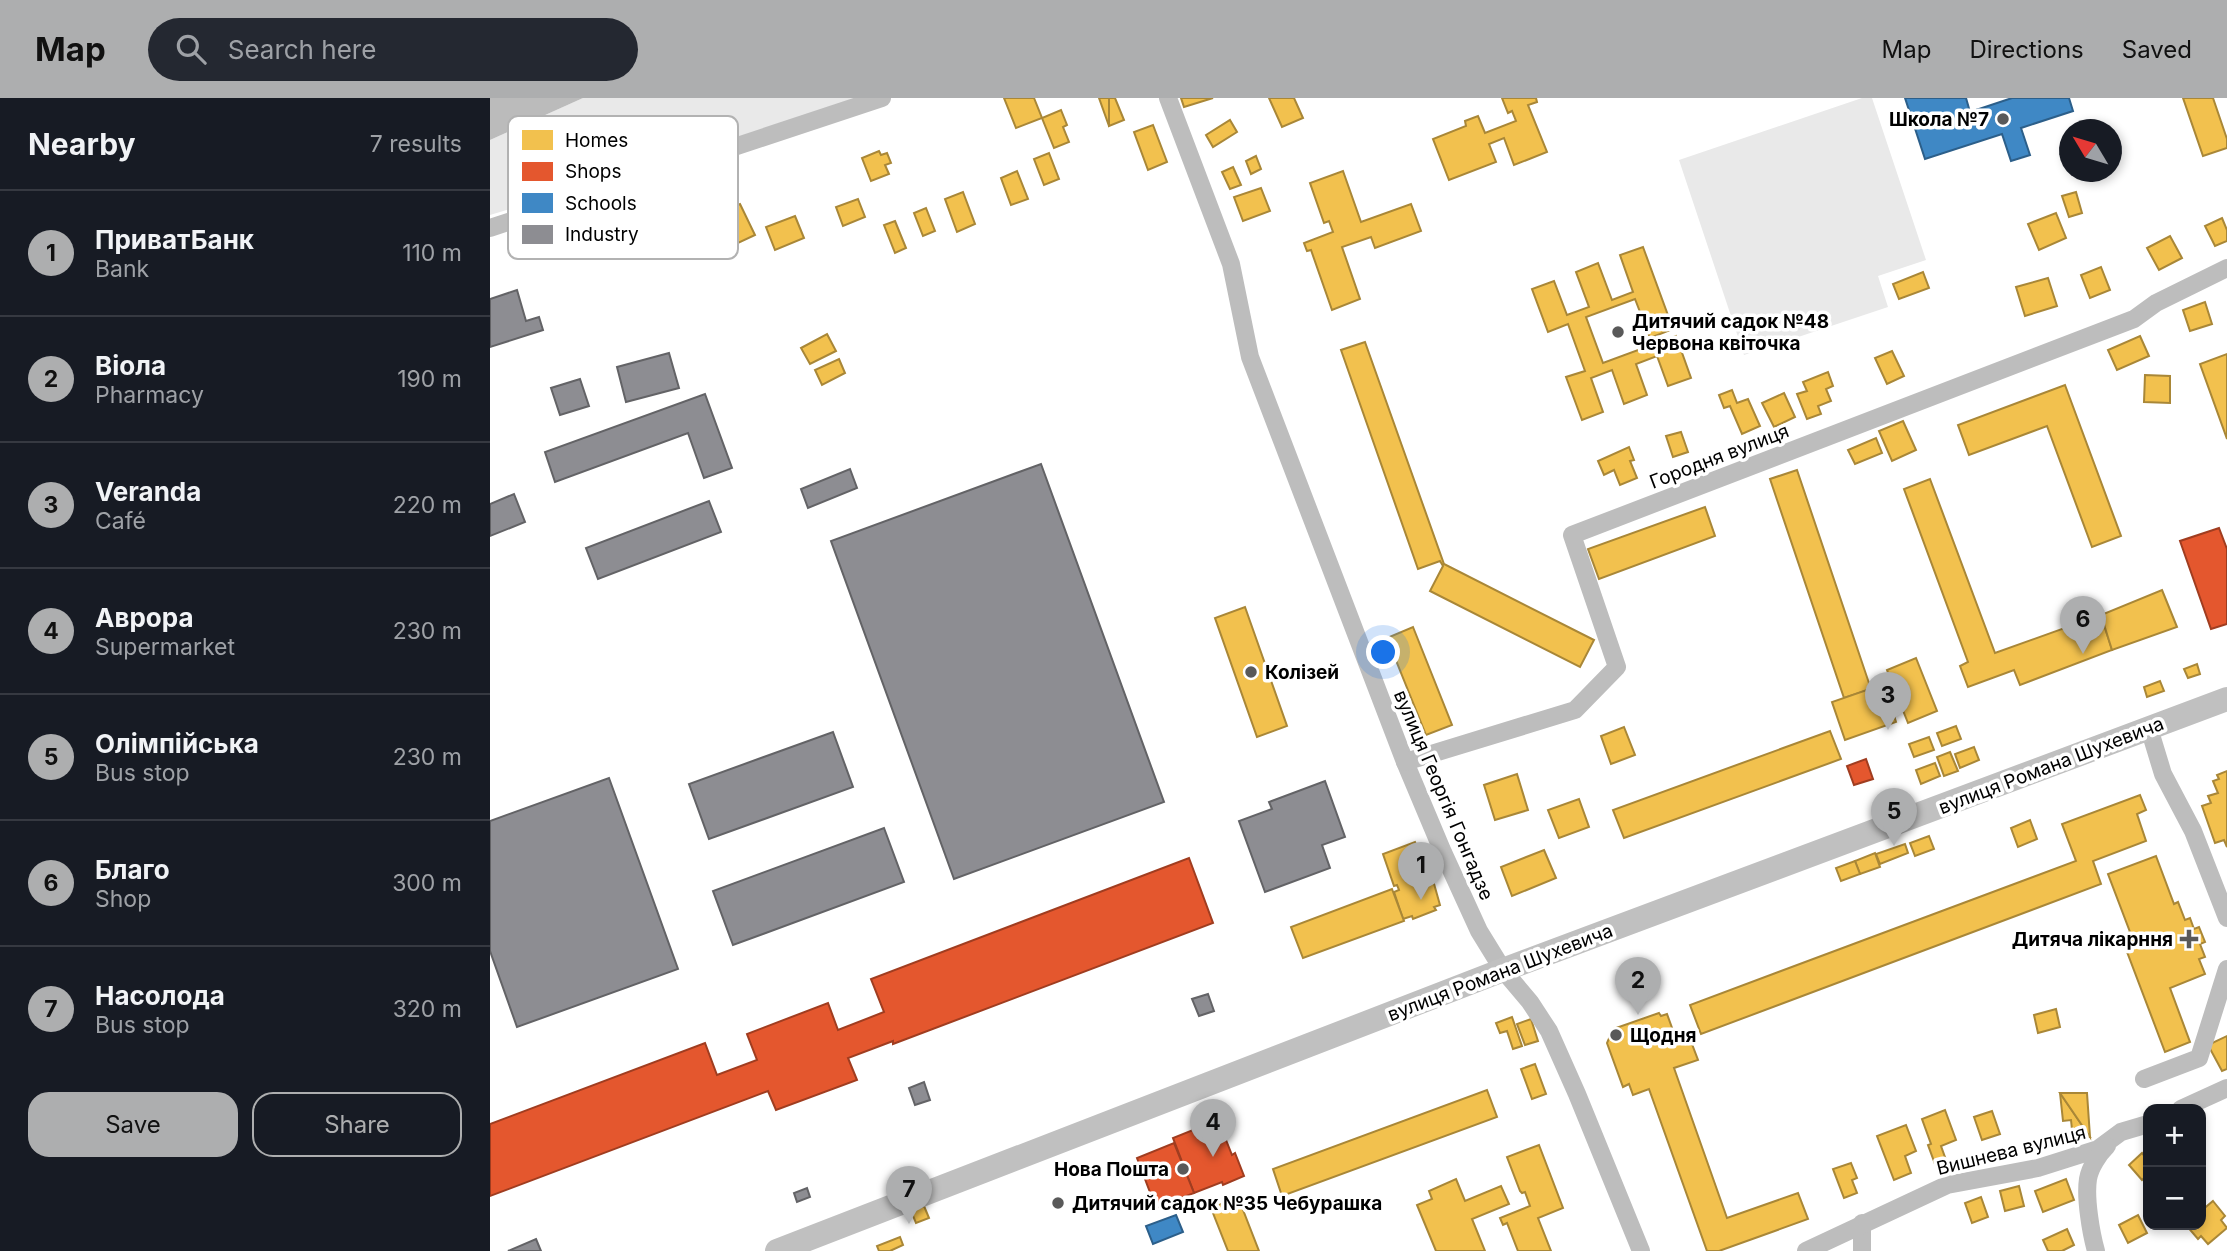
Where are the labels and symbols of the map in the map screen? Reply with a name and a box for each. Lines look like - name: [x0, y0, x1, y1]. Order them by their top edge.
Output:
- place label: Школа №7: [1889, 108, 1989, 131]
- marker: Школа №7: [1995, 111, 2011, 127]
- legend: [508, 116, 738, 259]
- north arrow: [2059, 119, 2122, 182]
- text: Homes: [565, 129, 628, 152]
- text: Shops: [565, 160, 621, 183]
- text: Schools: [565, 192, 637, 215]
- text: Industry: [565, 223, 639, 246]
- place label: Дитячий садок №48 Червона квіточка: [1632, 310, 1829, 355]
- marker: Дитячий садок №48 Червона квіточка: [1610, 324, 1626, 340]
- street label: Городня вулиця: [1646, 419, 1792, 494]
- pin: 6: [2060, 596, 2106, 654]
- your location: [1366, 635, 1400, 669]
- place label: Колізей: [1265, 661, 1339, 684]
- marker: Колізей: [1243, 664, 1259, 680]
- pin: 3: [1865, 672, 1911, 730]
- street label: вулиця Георгія Гонгадзе: [1389, 687, 1498, 904]
- street label: вулиця Романа Шухевича: [1935, 712, 2167, 819]
- pin: 5: [1871, 788, 1917, 846]
- pin: 1: [1398, 842, 1444, 900]
- street label: вулиця Романа Шухевича: [1384, 919, 1616, 1026]
- place label: Дитяча лікарння: [2012, 928, 2173, 951]
- marker: Дитяча лікарння: [2179, 929, 2199, 949]
- pin: 2: [1615, 957, 1661, 1015]
- place label: Щодня: [1630, 1024, 1696, 1047]
- marker: Щодня: [1608, 1027, 1624, 1043]
- pin: 4: [1190, 1099, 1236, 1157]
- street label: Вишнева вулиця: [1934, 1121, 2088, 1180]
- place label: Нова Пошта: [1054, 1158, 1169, 1181]
- marker: Нова Пошта: [1175, 1161, 1191, 1177]
- pin: 7: [886, 1166, 932, 1224]
- place label: Дитячий садок №35 Чебурашка: [1072, 1192, 1382, 1215]
- marker: Дитячий садок №35 Чебурашка: [1050, 1195, 1066, 1211]

